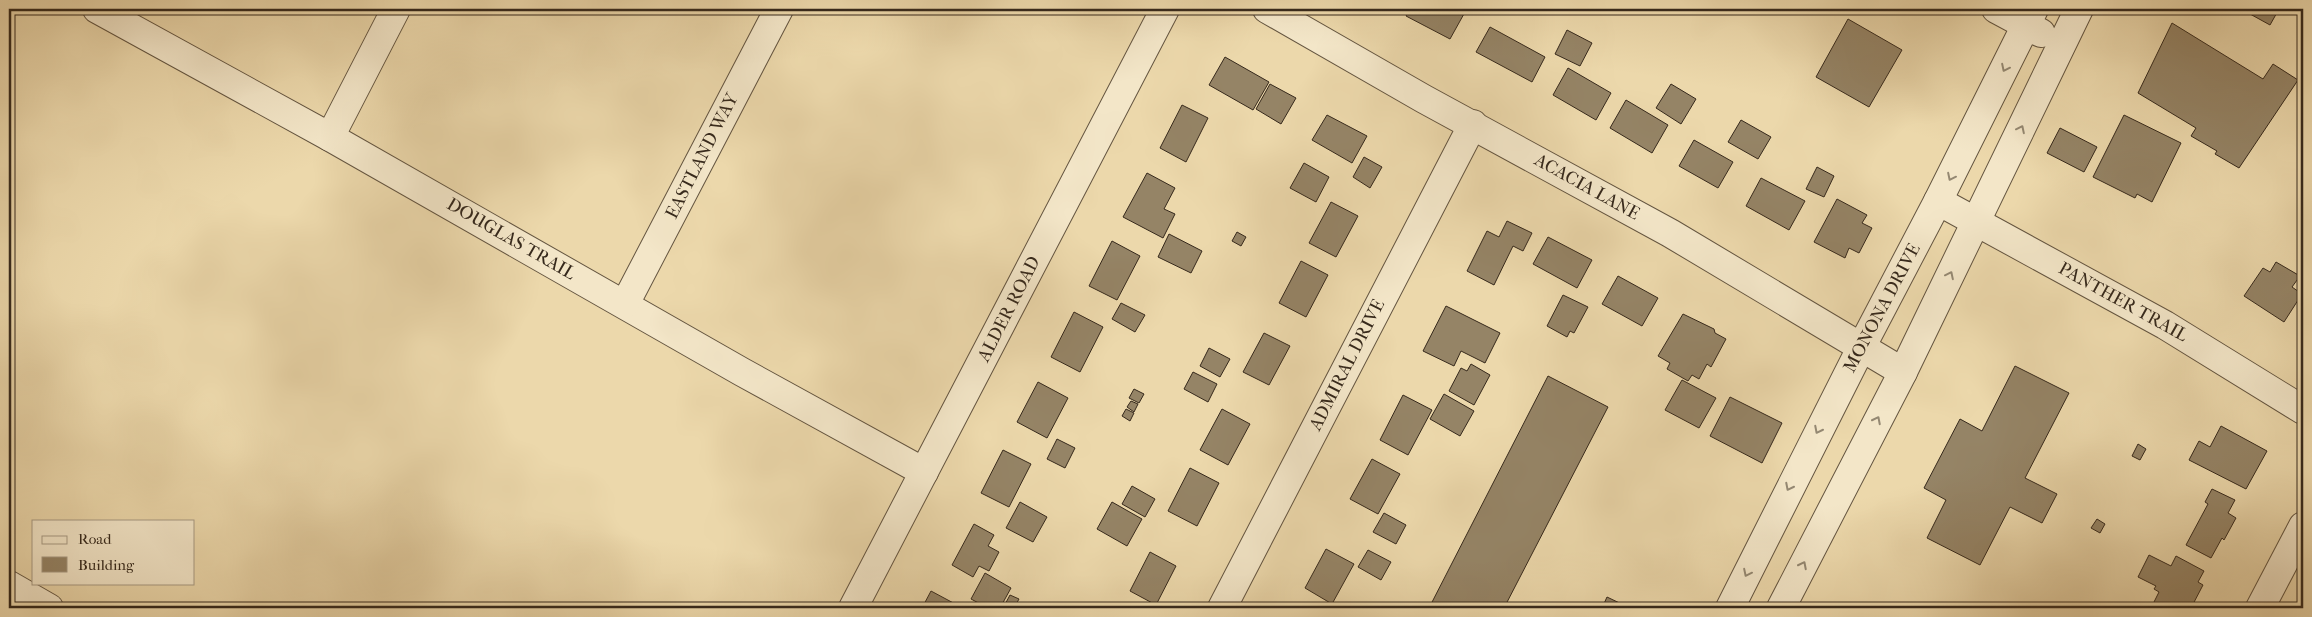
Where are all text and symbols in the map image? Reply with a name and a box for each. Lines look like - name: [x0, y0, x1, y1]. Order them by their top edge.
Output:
- one-way arrow: [2001, 62, 2011, 71]
- street label: EASTLAND WAY: [661, 89, 743, 222]
- one-way arrow: [2014, 125, 2025, 134]
- street label: ACACIA LANE: [1530, 149, 1643, 224]
- one-way arrow: [1946, 172, 1957, 181]
- street label: DOUGLAS TRAIL: [443, 194, 579, 284]
- street label: MONONA DRIVE: [1839, 240, 1925, 376]
- street label: ALDER ROAD: [973, 253, 1045, 366]
- street label: PANTHER TRAIL: [2055, 258, 2191, 346]
- one-way arrow: [1944, 271, 1954, 280]
- street label: ADMIRAL DRIVE: [1304, 296, 1389, 435]
- one-way arrow: [1871, 417, 1881, 426]
- one-way arrow: [1814, 425, 1824, 434]
- one-way arrow: [1785, 482, 1795, 491]
- legend: [32, 520, 195, 584]
- text: Road: [78, 530, 112, 548]
- text: Building: [78, 556, 135, 574]
- one-way arrow: [1797, 561, 1807, 570]
- one-way arrow: [1743, 568, 1753, 577]

